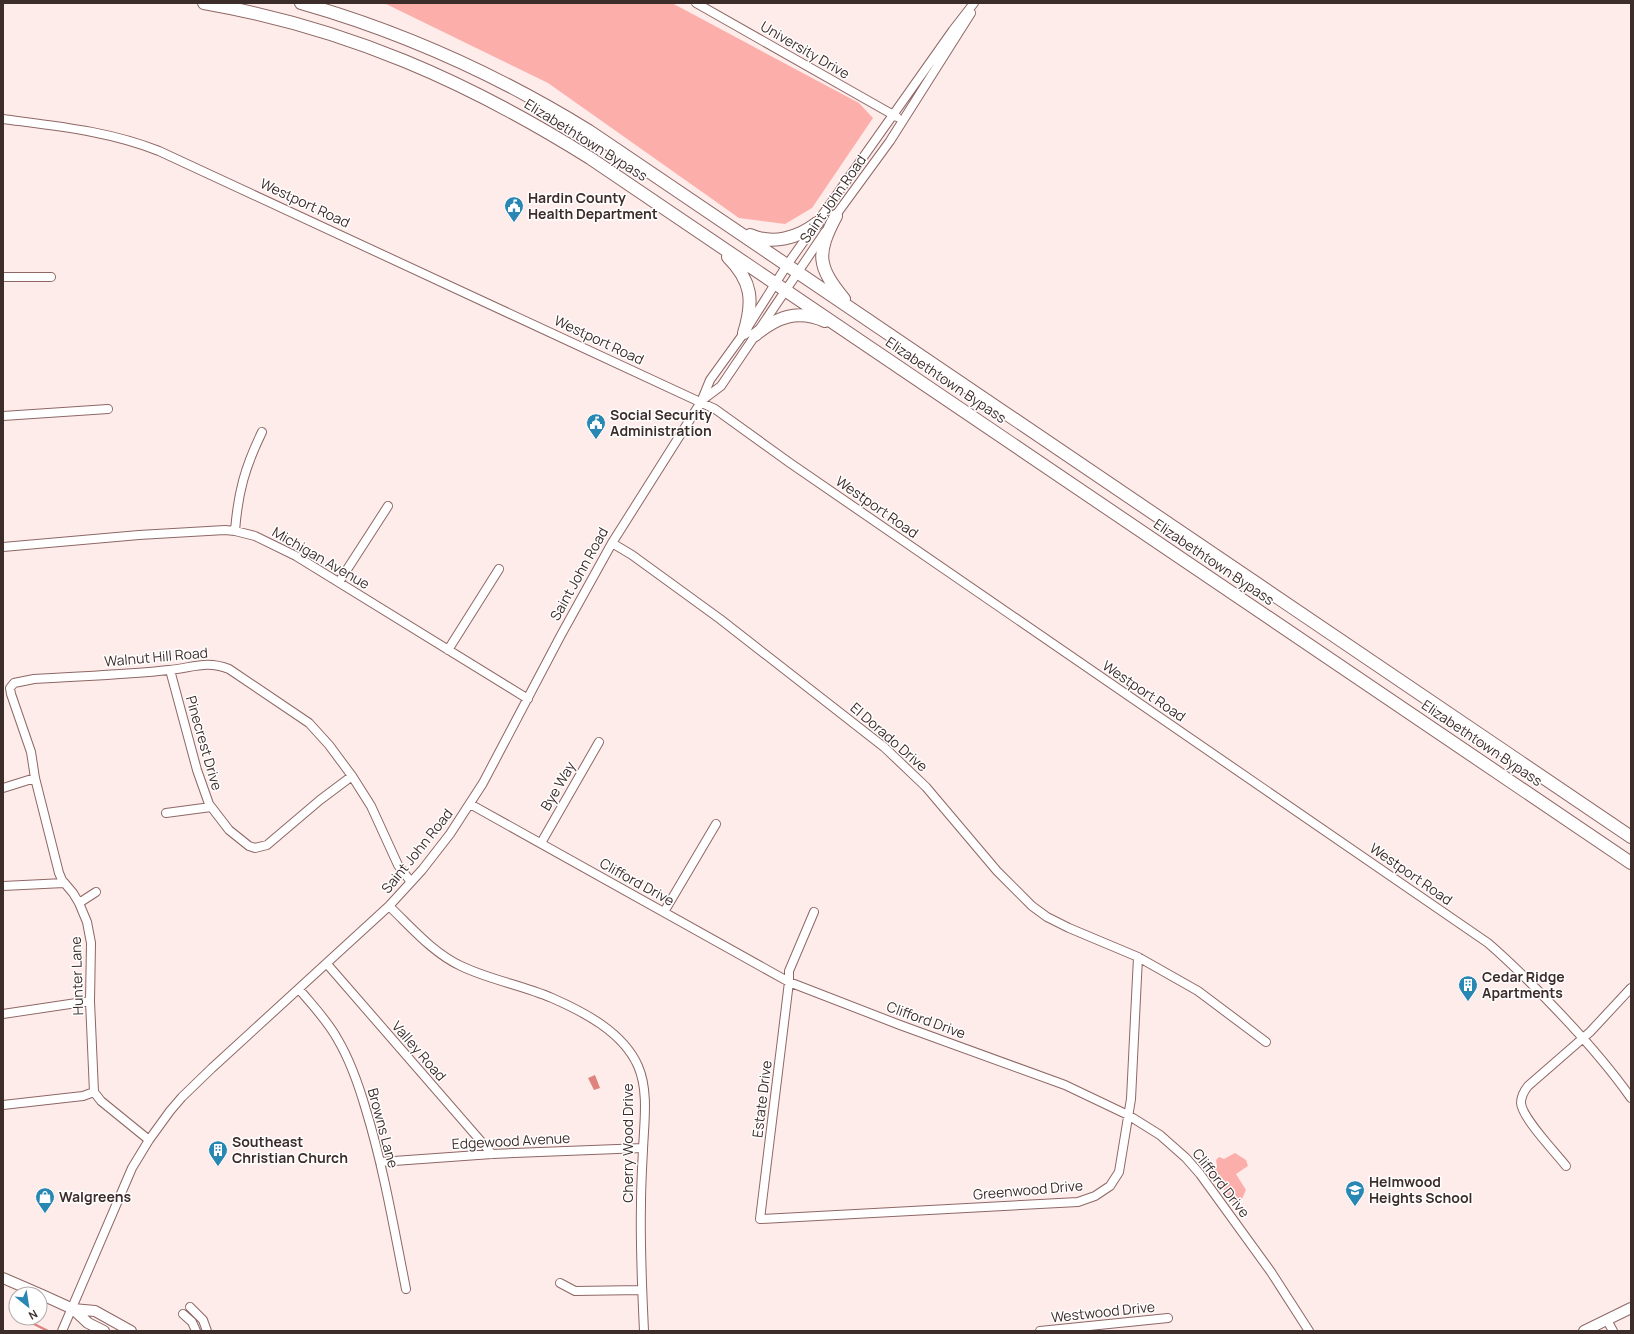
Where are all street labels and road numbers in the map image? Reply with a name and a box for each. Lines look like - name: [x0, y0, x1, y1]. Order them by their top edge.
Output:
- street label: University Drive: [757, 16, 853, 83]
- street label: Elizabethtown Bypass: [521, 94, 651, 185]
- street label: Saint John Road: [795, 151, 870, 247]
- street label: Westport Road: [257, 174, 353, 232]
- street label: Westport Road: [551, 311, 647, 369]
- street label: Elizabethtown Bypass: [882, 332, 1010, 427]
- street label: Westport Road: [832, 471, 922, 542]
- street label: Elizabethtown Bypass: [1150, 514, 1278, 609]
- street label: Michigan Avenue: [269, 522, 373, 593]
- street label: Saint John Road: [545, 524, 612, 624]
- street label: Walnut Hill Road: [103, 643, 209, 670]
- street label: Westport Road: [1099, 656, 1190, 725]
- street label: Pinecrest Drive: [182, 693, 227, 792]
- street label: Elizabethtown Bypass: [1418, 695, 1546, 790]
- street label: El Dorado Drive: [847, 698, 932, 775]
- street label: Bye Way: [536, 757, 580, 814]
- street label: Saint John Road: [377, 804, 457, 897]
- street label: Westport Road: [1366, 838, 1456, 909]
- street label: Clifford Drive: [597, 853, 678, 910]
- street label: Hunter Lane: [66, 936, 87, 1016]
- street label: Clifford Drive: [884, 996, 968, 1043]
- street label: Valley Road: [388, 1017, 451, 1085]
- street label: Estate Drive: [747, 1059, 776, 1139]
- street label: Cherry Wood Drive: [618, 1083, 637, 1203]
- street label: Browns Lane: [364, 1086, 403, 1170]
- street label: Edgewood Avenue: [451, 1128, 571, 1153]
- street label: Clifford Drive: [1188, 1144, 1254, 1221]
- street label: Greenwood Drive: [972, 1175, 1084, 1204]
- street label: Westwood Drive: [1050, 1297, 1156, 1326]

